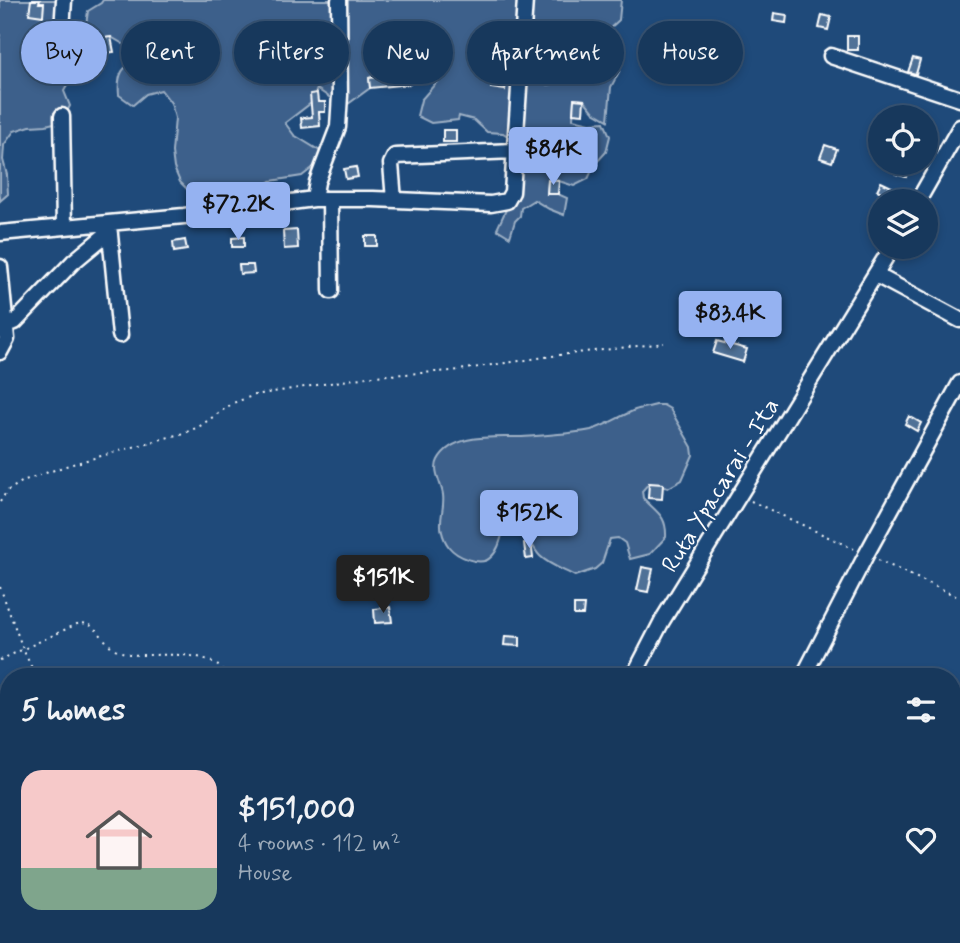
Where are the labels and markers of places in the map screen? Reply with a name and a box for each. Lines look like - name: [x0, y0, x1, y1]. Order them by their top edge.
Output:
- pin: $84K: [512, 128, 594, 187]
- pin: $72.2K: [181, 182, 295, 242]
- pin: $83.4K: [673, 292, 787, 351]
- pin: $152K: [480, 490, 578, 550]
- pin: $151K: [334, 556, 432, 615]

